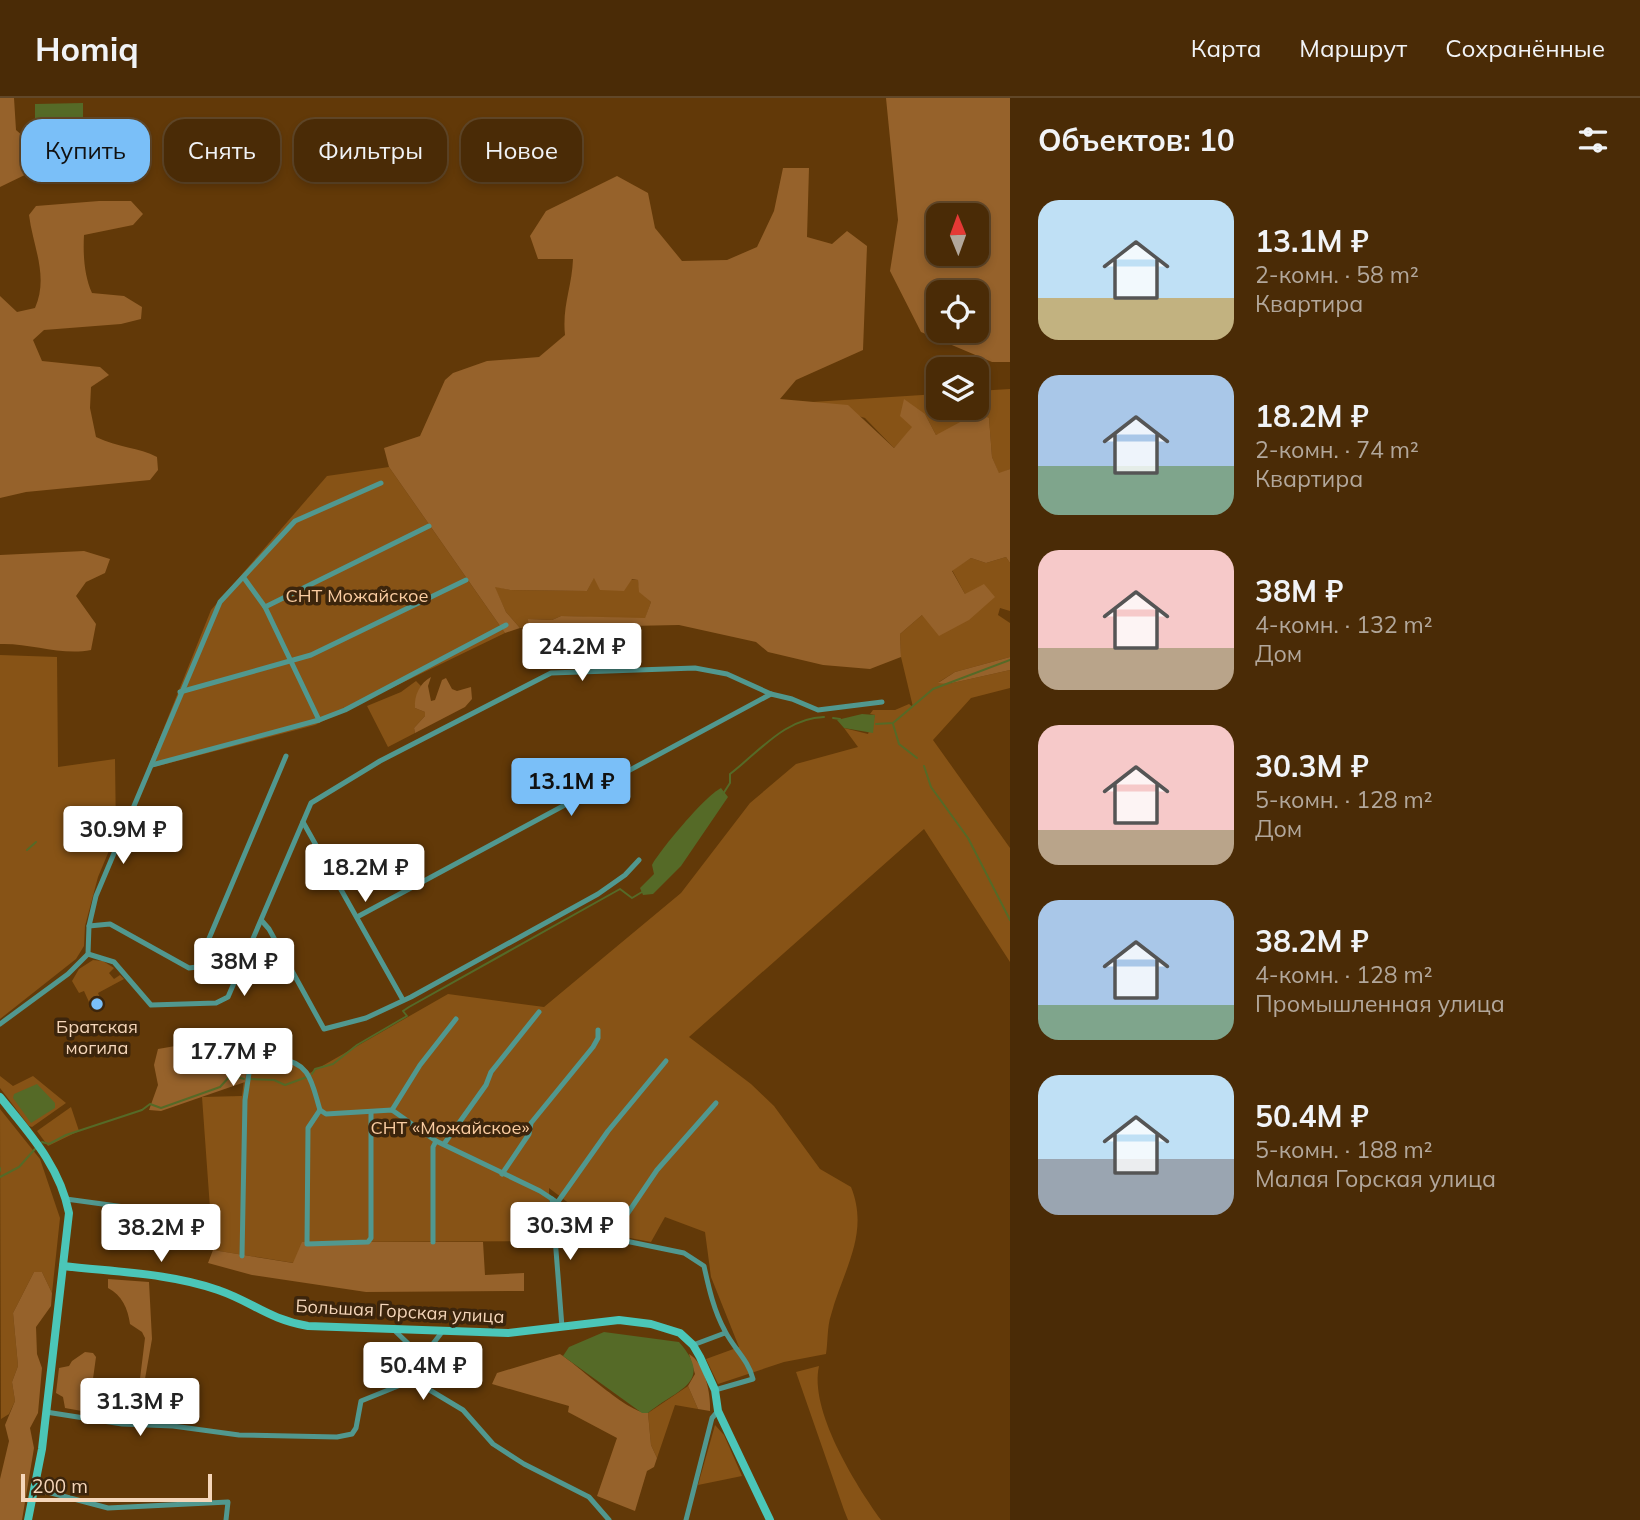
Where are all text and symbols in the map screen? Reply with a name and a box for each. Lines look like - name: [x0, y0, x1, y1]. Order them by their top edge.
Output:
- text: Homiq: [35, 28, 139, 69]
- text: Карта: [1191, 33, 1261, 63]
- text: Маршрут: [1299, 33, 1407, 63]
- text: Сохранённые: [1445, 33, 1605, 63]
- chip: Купить: [21, 119, 150, 182]
- chip: Снять: [164, 119, 280, 182]
- chip: Фильтры: [294, 119, 447, 182]
- chip: Новое: [461, 119, 582, 182]
- text: Объектов: 10: [1038, 121, 1235, 159]
- icon: filters: [1574, 121, 1612, 159]
- north arrow: [926, 203, 989, 266]
- map controls: [926, 203, 989, 420]
- text: 13.1M ₽: [1255, 222, 1369, 260]
- icon: home: [1094, 228, 1178, 312]
- text: 2-комн. · 58 m²: [1255, 260, 1419, 289]
- button: locate: [926, 280, 989, 343]
- text: Квартира: [1255, 289, 1363, 318]
- button: layers: [926, 357, 989, 420]
- text: 18.2M ₽: [1255, 397, 1369, 435]
- icon: home: [1094, 403, 1178, 487]
- text: 2-комн. · 74 m²: [1255, 435, 1419, 464]
- text: Квартира: [1255, 464, 1363, 493]
- text: 38M ₽: [1255, 572, 1343, 610]
- icon: home: [1094, 578, 1178, 662]
- park label: СНТ Можайское: [285, 584, 429, 607]
- text: 4-комн. · 132 m²: [1255, 610, 1433, 639]
- pin: 24.2M ₽: [517, 624, 647, 683]
- text: 24.2M ₽: [538, 631, 626, 660]
- text: Дом: [1255, 639, 1302, 668]
- text: 30.3M ₽: [1255, 747, 1369, 785]
- icon: home: [1094, 753, 1178, 837]
- pin: 13.1M ₽: [506, 758, 636, 818]
- text: 13.1M ₽: [527, 766, 615, 795]
- text: 5-комн. · 128 m²: [1255, 785, 1433, 814]
- pin: 30.9M ₽: [58, 806, 188, 866]
- text: 30.9M ₽: [79, 814, 167, 843]
- text: Дом: [1255, 814, 1302, 843]
- pin: 18.2M ₽: [300, 844, 430, 904]
- text: 18.2M ₽: [321, 852, 409, 881]
- text: 38.2M ₽: [1255, 922, 1369, 960]
- icon: home: [1094, 928, 1178, 1012]
- pin: 38M ₽: [195, 939, 293, 998]
- text: 38M ₽: [210, 946, 278, 975]
- text: 4-комн. · 128 m²: [1255, 960, 1433, 989]
- text: Промышленная улица: [1255, 989, 1505, 1018]
- marker: Братская могила: [89, 996, 105, 1012]
- place label: Братская могила: [56, 1015, 138, 1059]
- pin: 17.7M ₽: [168, 1028, 298, 1088]
- text: 17.7M ₽: [189, 1036, 277, 1065]
- text: 50.4M ₽: [1255, 1097, 1369, 1135]
- icon: home: [1094, 1103, 1178, 1187]
- park label: СНТ «Можайское»: [370, 1116, 530, 1139]
- text: 5-комн. · 188 m²: [1255, 1135, 1433, 1164]
- text: Малая Горская улица: [1255, 1164, 1496, 1193]
- pin: 30.3M ₽: [505, 1202, 635, 1262]
- pin: 38.2M ₽: [96, 1204, 226, 1264]
- text: 30.3M ₽: [526, 1210, 614, 1239]
- text: 38.2M ₽: [117, 1212, 205, 1241]
- street label: Большая Горская улица: [295, 1294, 505, 1328]
- pin: 50.4M ₽: [358, 1342, 488, 1402]
- text: 50.4M ₽: [379, 1350, 467, 1379]
- pin: 31.3M ₽: [75, 1378, 205, 1438]
- text: 31.3M ₽: [96, 1386, 184, 1415]
- scale bar: [21, 1471, 212, 1503]
- text: 200 m: [32, 1474, 88, 1498]

